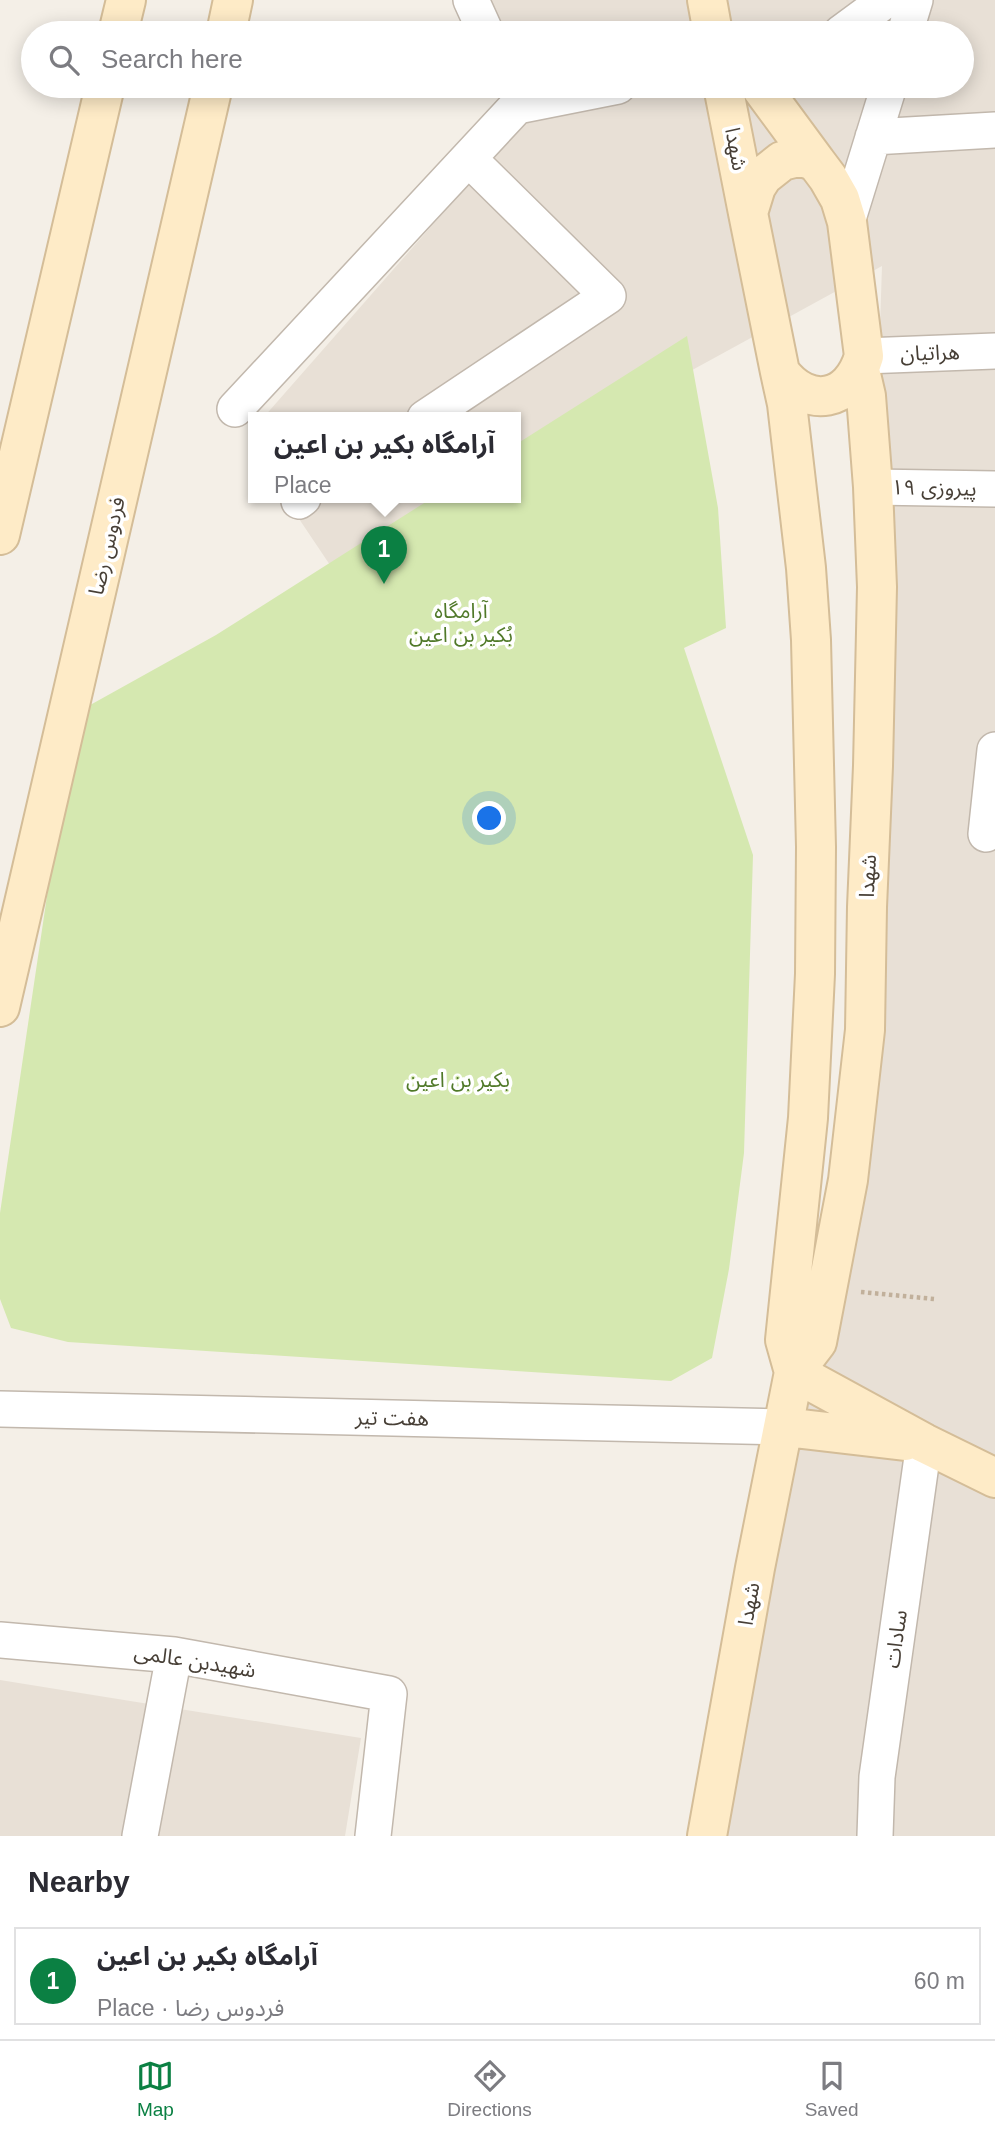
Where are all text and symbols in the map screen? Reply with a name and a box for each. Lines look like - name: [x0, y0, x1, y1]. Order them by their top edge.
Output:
- search box: [21, 21, 974, 98]
- icon: search: [45, 41, 83, 79]
- text: Search here: [101, 44, 243, 74]
- street label: شهدا: [720, 125, 752, 173]
- street label: هراتیان: [900, 340, 960, 366]
- popup: [248, 412, 521, 503]
- text: آرامگاه بکیر بن اعین: [274, 429, 495, 459]
- text: Place: [274, 472, 332, 498]
- street label: پیروزی ۱۹: [891, 475, 977, 502]
- street label: فردوس رضا: [84, 495, 130, 597]
- pin: 1: [361, 526, 407, 584]
- park label: آرامگاه بُکیر بن اعین: [409, 599, 513, 647]
- your location: [472, 801, 506, 835]
- street label: شهدا: [855, 854, 881, 898]
- park label: بکیر بن اعین: [406, 1068, 510, 1092]
- street label: هفت تیر: [354, 1405, 429, 1431]
- street label: شهدا: [733, 1581, 765, 1627]
- street label: سادات: [880, 1608, 911, 1669]
- street label: شهیدبن عالمی: [133, 1640, 257, 1682]
- text: Nearby: [28, 1865, 130, 1898]
- text: آرامگاه بکیر بن اعین: [97, 1941, 318, 1971]
- text: 1: [47, 1968, 59, 1994]
- text: 60 m: [914, 1968, 965, 1994]
- text: Place · فردوس رضا: [97, 1995, 284, 2021]
- tab: Map: [136, 2057, 174, 2121]
- tab: Directions: [447, 2057, 532, 2121]
- tab: Saved: [805, 2057, 859, 2121]

